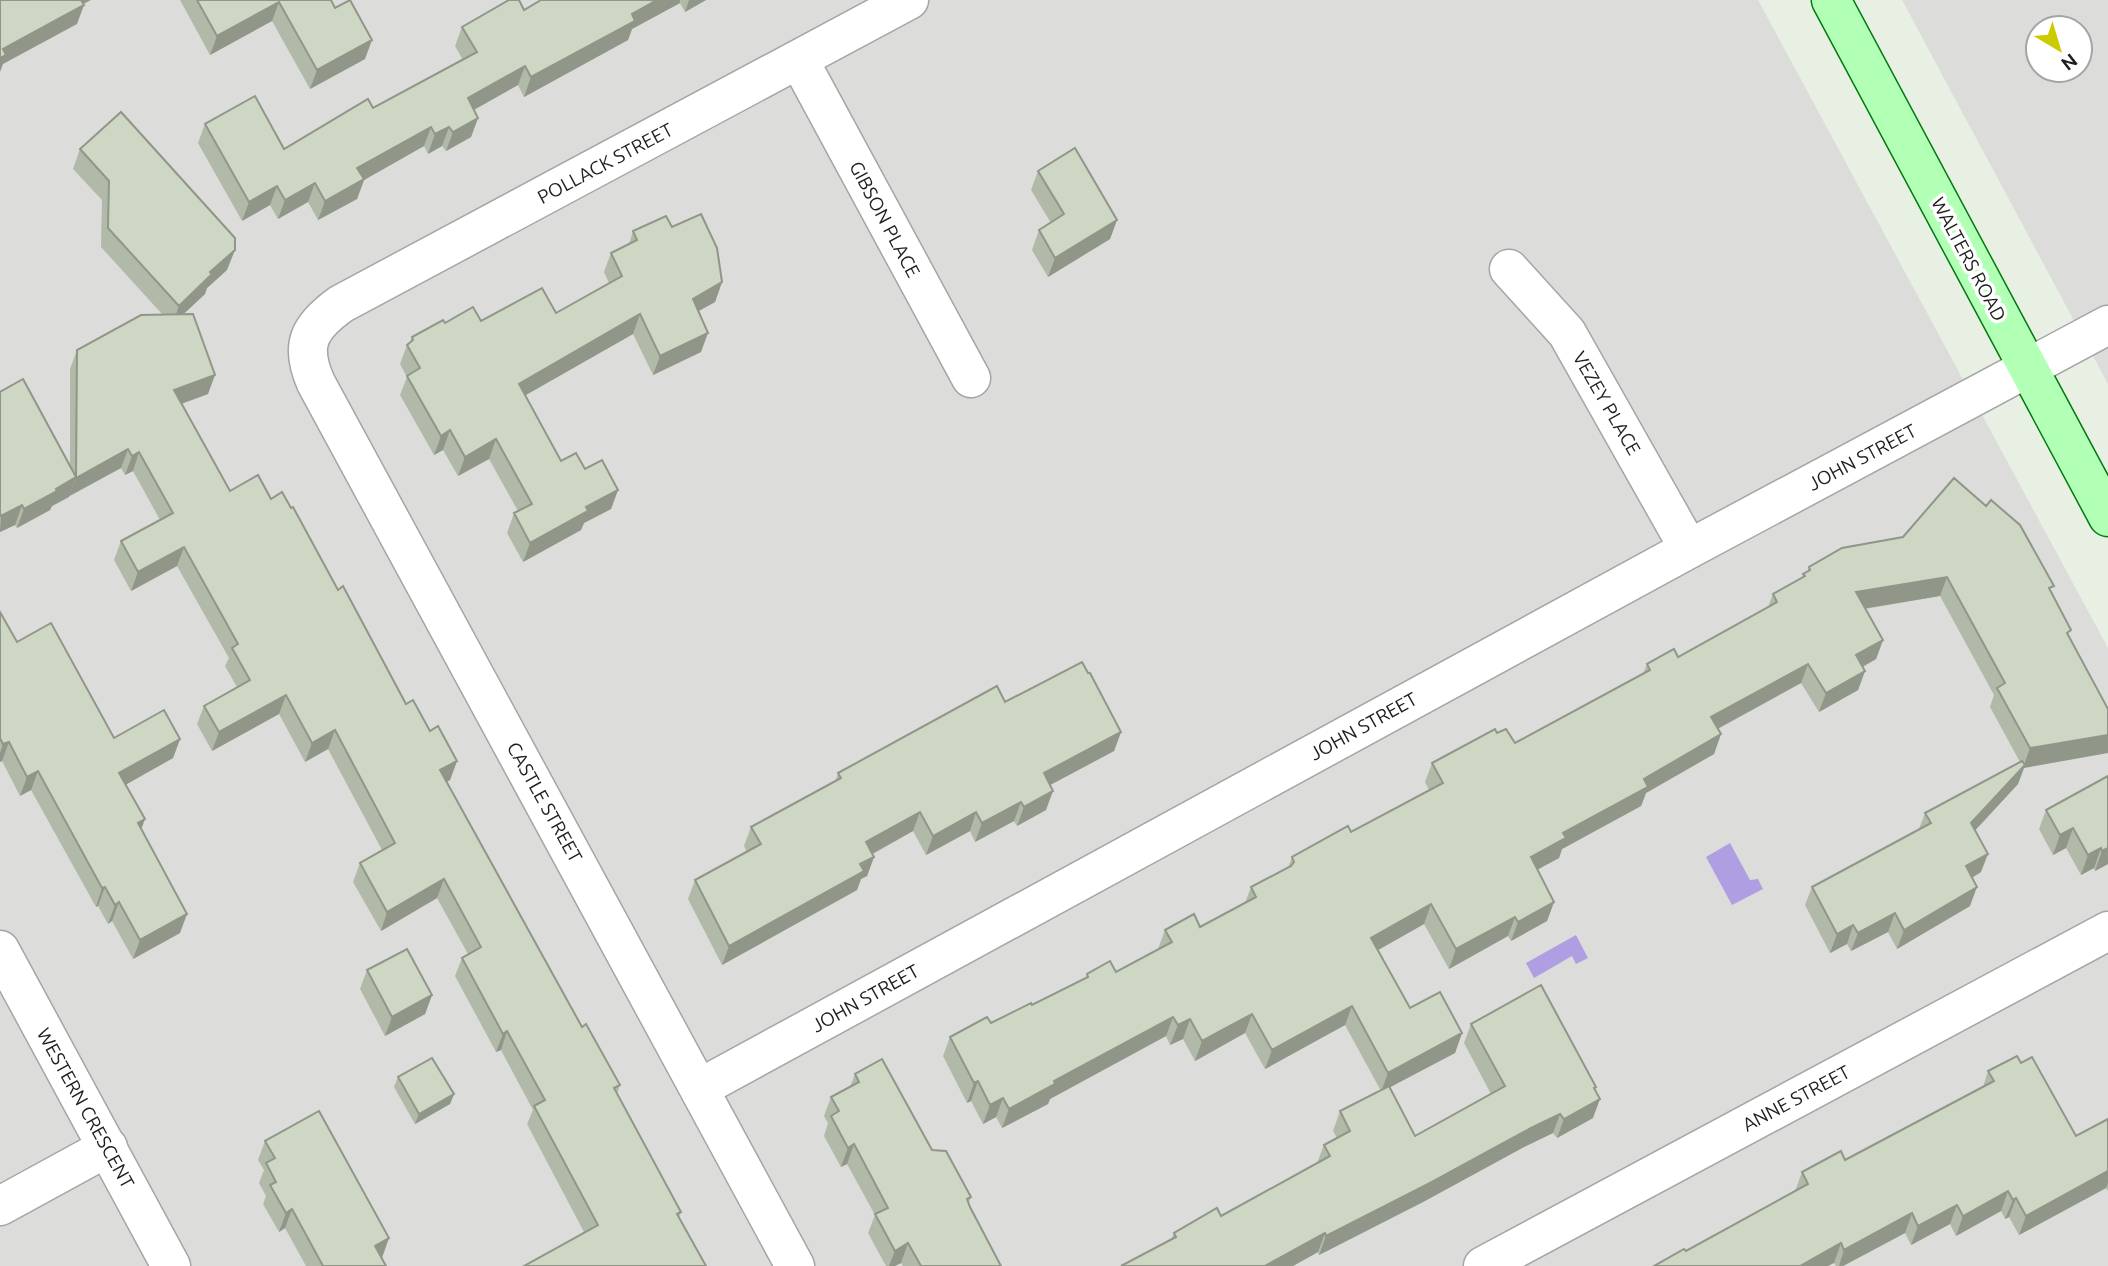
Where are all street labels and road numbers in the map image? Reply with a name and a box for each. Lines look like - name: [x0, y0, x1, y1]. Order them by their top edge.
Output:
- street label: POLLACK STREET: [534, 118, 677, 208]
- street label: GIBSON PLACE: [845, 157, 925, 281]
- street label: WALTERS ROAD: [1927, 193, 2011, 325]
- street label: VEZEY PLACE: [1569, 347, 1645, 459]
- street label: JOHN STREET: [1804, 419, 1920, 495]
- street label: JOHN STREET: [1305, 687, 1421, 765]
- street label: CASTLE STREET: [503, 738, 587, 866]
- street label: JOHN STREET: [807, 959, 923, 1037]
- street label: WESTERN CRESCENT: [33, 1024, 139, 1192]
- street label: ANNE STREET: [1738, 1060, 1854, 1136]

